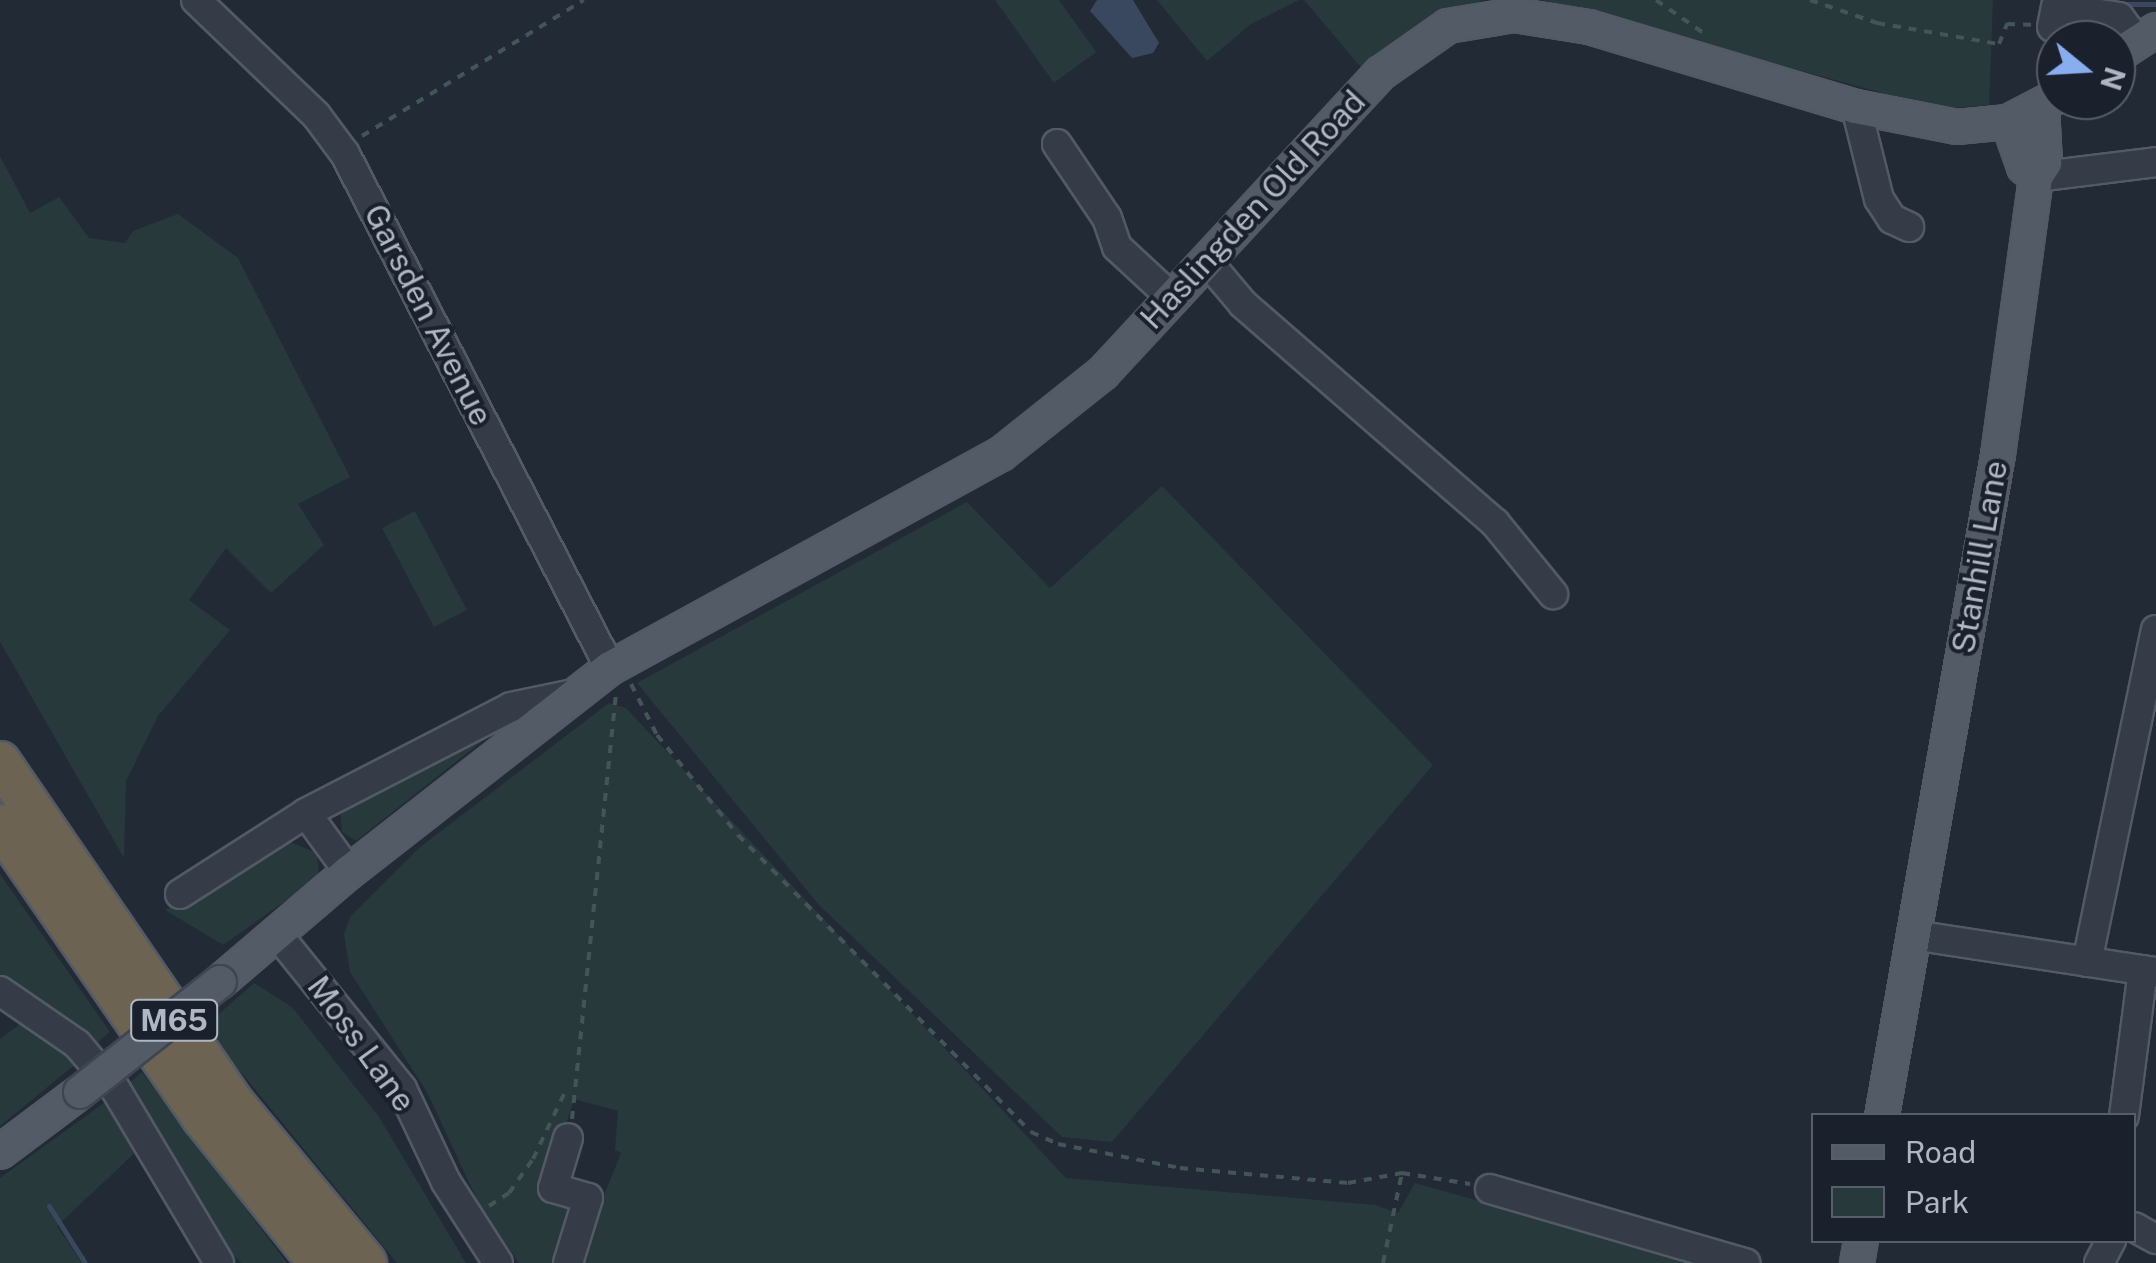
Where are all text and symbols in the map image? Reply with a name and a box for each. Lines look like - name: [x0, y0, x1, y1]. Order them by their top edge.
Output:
- north arrow: [2036, 20, 2136, 120]
- text: N: [2094, 63, 2132, 94]
- street label: Haslingden Old Road: [1133, 83, 1373, 337]
- street label: Garsden Avenue: [356, 198, 500, 432]
- street label: Stanhill Lane: [1944, 458, 2016, 656]
- street label: Moss Lane: [299, 969, 423, 1119]
- road number: M65: [129, 995, 219, 1045]
- legend: [1811, 1113, 2136, 1243]
- text: Road: [1905, 1134, 1976, 1170]
- text: Park: [1905, 1184, 1969, 1220]

